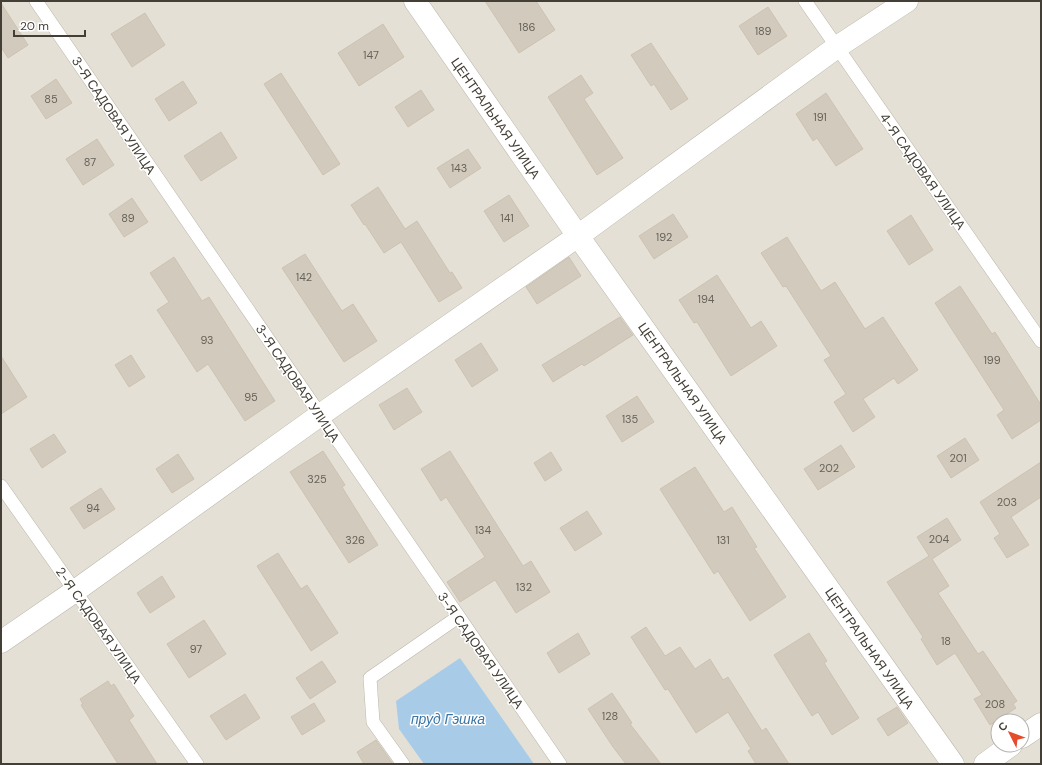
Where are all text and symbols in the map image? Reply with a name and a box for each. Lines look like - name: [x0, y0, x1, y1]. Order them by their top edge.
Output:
- scale bar: [14, 12, 85, 38]
- text: 20 m: [20, 18, 49, 34]
- house number: 186: [518, 20, 536, 34]
- house number: 189: [755, 24, 771, 38]
- house number: 147: [363, 48, 379, 62]
- street label: 3-Я САДОВАЯ УЛИЦА: [68, 53, 160, 178]
- street label: ЦЕНТРАЛЬНАЯ УЛИЦА: [447, 54, 544, 183]
- house number: 85: [44, 92, 58, 106]
- house number: 191: [813, 110, 827, 124]
- street label: 4-Я САДОВАЯ УЛИЦА: [876, 110, 970, 233]
- house number: 87: [84, 155, 96, 169]
- house number: 143: [451, 161, 467, 175]
- house number: 89: [121, 211, 135, 225]
- house number: 141: [500, 211, 514, 225]
- house number: 192: [656, 230, 672, 244]
- house number: 142: [296, 270, 312, 284]
- house number: 194: [697, 292, 715, 306]
- street label: ЦЕНТРАЛЬНАЯ УЛИЦА: [634, 319, 731, 448]
- street label: 3-Я САДОВАЯ УЛИЦА: [252, 321, 344, 446]
- house number: 93: [200, 333, 214, 347]
- house number: 199: [983, 353, 1001, 367]
- house number: 95: [244, 390, 258, 404]
- house number: 135: [622, 412, 639, 426]
- house number: 201: [949, 451, 967, 465]
- house number: 202: [819, 461, 839, 475]
- house number: 325: [307, 472, 327, 486]
- house number: 203: [997, 495, 1017, 509]
- house number: 94: [86, 501, 100, 515]
- house number: 134: [475, 523, 492, 537]
- house number: 204: [929, 532, 950, 546]
- house number: 326: [345, 533, 365, 547]
- house number: 131: [716, 533, 730, 547]
- street label: 2-Я САДОВАЯ УЛИЦА: [52, 564, 145, 687]
- house number: 132: [516, 580, 532, 594]
- street label: ЦЕНТРАЛЬНАЯ УЛИЦА: [821, 584, 918, 713]
- street label: 3-Я САДОВАЯ УЛИЦА: [434, 589, 527, 712]
- house number: 18: [941, 634, 951, 648]
- house number: 97: [190, 642, 202, 656]
- house number: 208: [985, 697, 1005, 711]
- house number: 128: [602, 709, 618, 723]
- water label: пруд Гэшка: [411, 710, 485, 728]
- north arrow: [990, 713, 1030, 753]
- text: С: [995, 719, 1010, 734]

